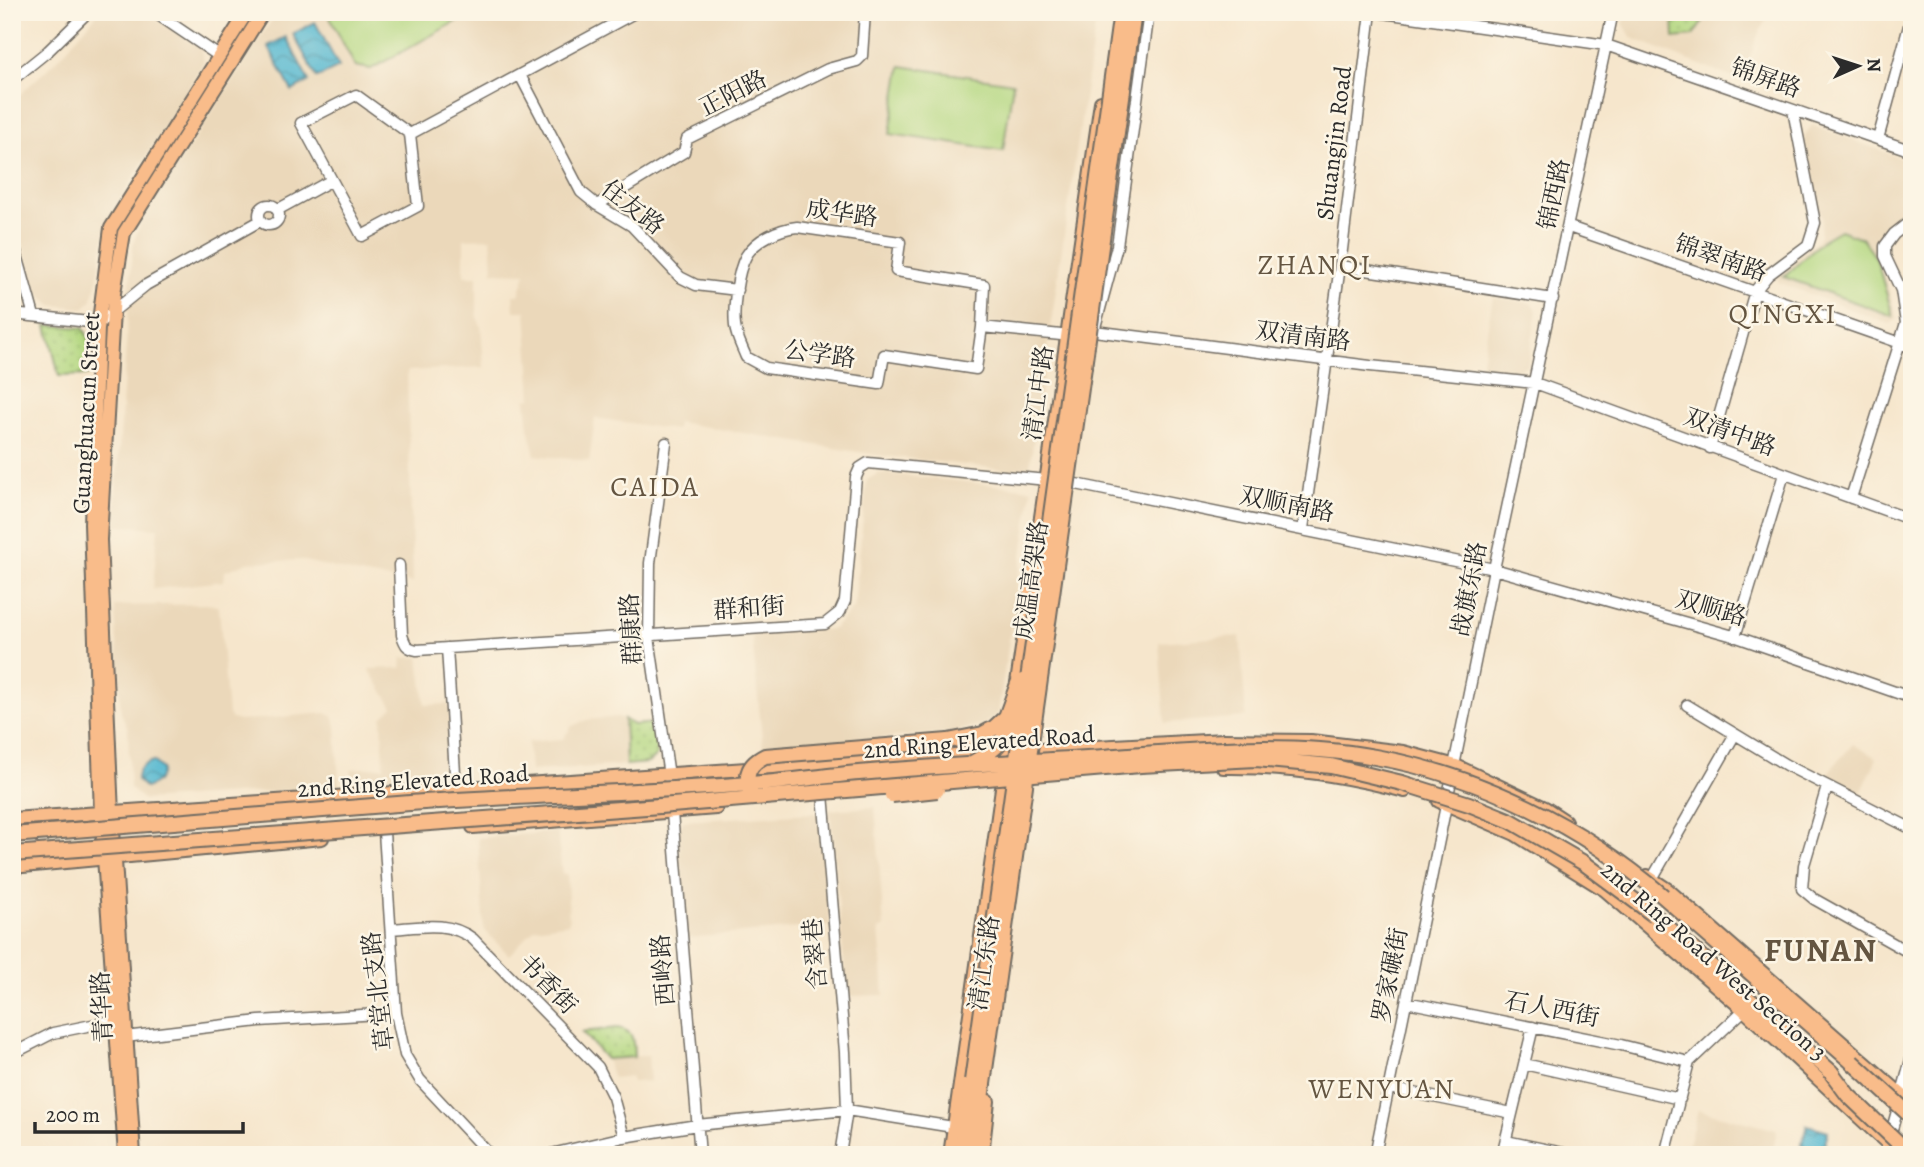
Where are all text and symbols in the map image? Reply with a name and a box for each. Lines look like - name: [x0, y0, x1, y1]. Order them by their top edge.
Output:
- north arrow: [1822, 32, 1892, 102]
- street label: 锦屏路: [1727, 51, 1805, 105]
- text: N: [1861, 58, 1887, 73]
- street label: 正阳路: [694, 62, 772, 124]
- street label: Shuangjin Road: [1309, 64, 1359, 222]
- street label: 锦西路: [1531, 155, 1577, 233]
- street label: 住友路: [595, 172, 671, 242]
- street label: 成华路: [804, 192, 880, 234]
- street label: 锦翠南路: [1670, 227, 1772, 289]
- district label: ZHANQI: [1258, 246, 1372, 284]
- district label: QINGXI: [1729, 295, 1837, 333]
- street label: Guanghuacun Street: [65, 311, 107, 515]
- street label: 双清南路: [1253, 314, 1353, 358]
- street label: 公学路: [782, 333, 858, 375]
- street label: 清江中路: [1015, 343, 1061, 443]
- street label: 双清中路: [1679, 401, 1781, 463]
- district label: CAIDA: [610, 468, 700, 506]
- street label: 双顺南路: [1237, 479, 1337, 529]
- street label: 成温高架路: [1007, 518, 1055, 642]
- street label: 战旗东路: [1444, 539, 1494, 639]
- street label: 双顺路: [1672, 583, 1750, 633]
- street label: 群和街: [712, 590, 786, 626]
- street label: 群康路: [613, 592, 649, 666]
- street label: 2nd Ring Elevated Road: [862, 718, 1096, 766]
- street label: 2nd Ring Elevated Road: [296, 757, 530, 805]
- street label: 2nd Ring Road West Section 3: [1594, 854, 1834, 1068]
- street label: 清江东路: [961, 913, 1007, 1013]
- street label: 含翠巷: [796, 917, 834, 991]
- street label: 罗家碾街: [1365, 925, 1415, 1025]
- district label: FUNAN: [1764, 928, 1878, 972]
- street label: 草堂北支路: [355, 929, 401, 1053]
- street label: 西岭路: [644, 933, 682, 1007]
- street label: 书香街: [511, 947, 585, 1021]
- street label: 青华路: [84, 970, 120, 1044]
- street label: 石人西街: [1502, 984, 1602, 1034]
- district label: WENYUAN: [1307, 1070, 1456, 1108]
- scale bar: [35, 1090, 243, 1134]
- text: 200 m: [46, 1101, 100, 1129]

